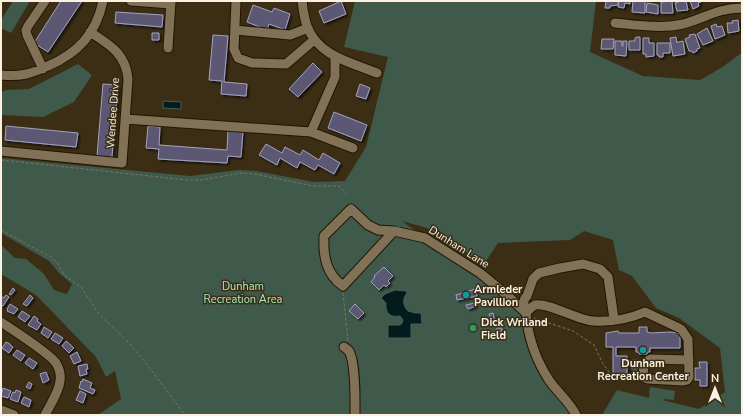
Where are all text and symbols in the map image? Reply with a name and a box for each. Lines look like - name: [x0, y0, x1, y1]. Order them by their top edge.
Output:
- street label: Wendee Drive: [103, 77, 123, 149]
- street label: Dunham Lane: [426, 222, 492, 272]
- park label: Dunham Recreation Area: [204, 279, 283, 307]
- place label: Armleder Pavillion: [474, 282, 523, 310]
- marker: Armleder Pavillion: [461, 290, 471, 300]
- place label: Dick Wriland Field: [481, 315, 548, 343]
- marker: Dick Wriland Field: [468, 323, 478, 333]
- marker: Dunham Recreation Center: [638, 345, 648, 355]
- place label: Dunham Recreation Center: [597, 356, 689, 384]
- north arrow: [695, 368, 735, 408]
- text: N: [711, 371, 719, 386]

